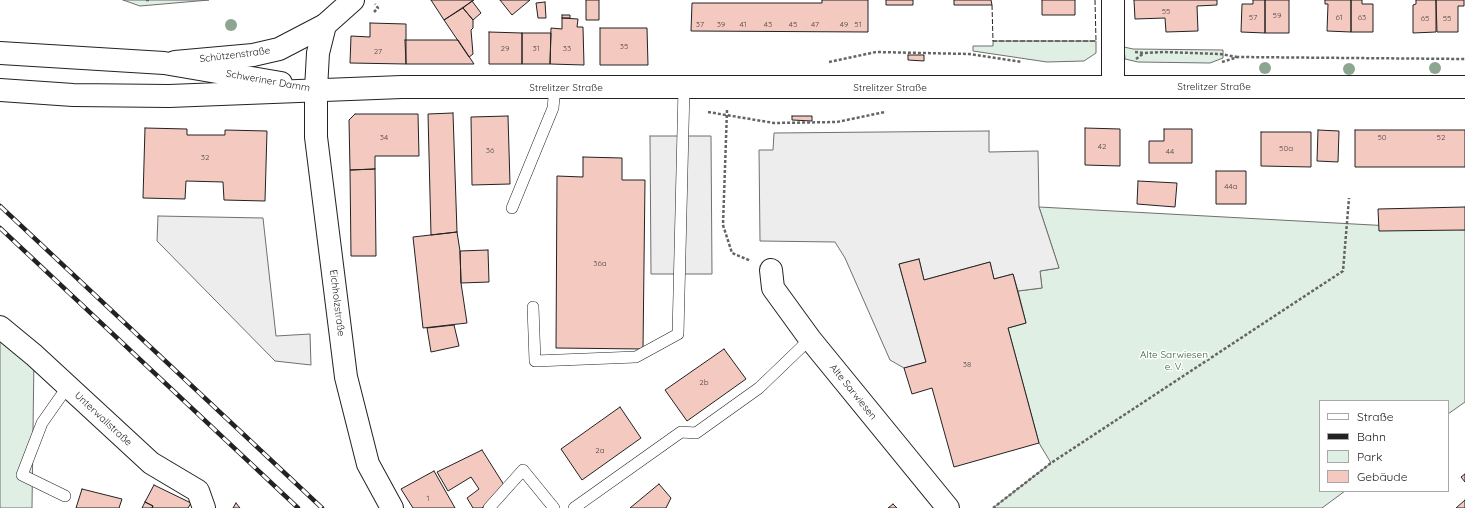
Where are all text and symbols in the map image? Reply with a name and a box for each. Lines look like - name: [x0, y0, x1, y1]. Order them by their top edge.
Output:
- house number: 55: [1162, 7, 1170, 17]
- house number: 59: [1273, 11, 1281, 21]
- house number: 57: [1249, 13, 1257, 23]
- house number: 61: [1335, 13, 1343, 23]
- house number: 63: [1358, 13, 1366, 23]
- house number: 65: [1421, 14, 1429, 24]
- house number: 55: [1443, 14, 1451, 24]
- house number: 37: [696, 20, 704, 30]
- house number: 39: [717, 20, 725, 30]
- house number: 41: [739, 20, 747, 30]
- house number: 43: [764, 20, 772, 30]
- house number: 45: [789, 20, 797, 30]
- house number: 47: [811, 20, 819, 30]
- house number: 49: [840, 20, 848, 30]
- house number: 51: [854, 20, 862, 30]
- house number: 35: [620, 42, 628, 52]
- house number: 29: [501, 44, 509, 54]
- house number: 31: [532, 44, 540, 54]
- house number: 33: [563, 44, 571, 54]
- street label: Schützenstraße: [199, 45, 271, 65]
- house number: 27: [374, 47, 382, 57]
- street label: Schweriner Damm: [225, 68, 311, 94]
- street label: Strelitzer Straße: [1177, 81, 1251, 93]
- street label: Strelitzer Straße: [529, 82, 603, 94]
- street label: Strelitzer Straße: [853, 82, 927, 94]
- house number: 34: [380, 133, 388, 143]
- house number: 50: [1377, 133, 1387, 143]
- house number: 52: [1437, 133, 1445, 143]
- house number: 42: [1098, 142, 1106, 152]
- house number: 50a: [1279, 144, 1293, 154]
- house number: 36: [486, 146, 494, 156]
- house number: 44: [1166, 147, 1174, 157]
- house number: 32: [201, 153, 209, 163]
- house number: 44a: [1224, 182, 1238, 192]
- house number: 36a: [593, 259, 607, 269]
- street label: Eichholzstraße: [327, 269, 347, 337]
- park label: Alte Sarwiesen e. V.: [1140, 349, 1208, 372]
- house number: 38: [963, 360, 971, 370]
- street label: Alte Sarwiesen: [827, 362, 879, 422]
- house number: 2b: [699, 378, 709, 388]
- street label: Unterwallstraße: [72, 389, 134, 449]
- legend: [1319, 400, 1449, 492]
- text: Straße: [1357, 409, 1394, 424]
- text: Bahn: [1357, 429, 1386, 444]
- house number: 2a: [595, 446, 605, 456]
- text: Park: [1357, 449, 1382, 464]
- text: Gebäude: [1357, 469, 1407, 484]
- house number: 1: [427, 494, 429, 504]

